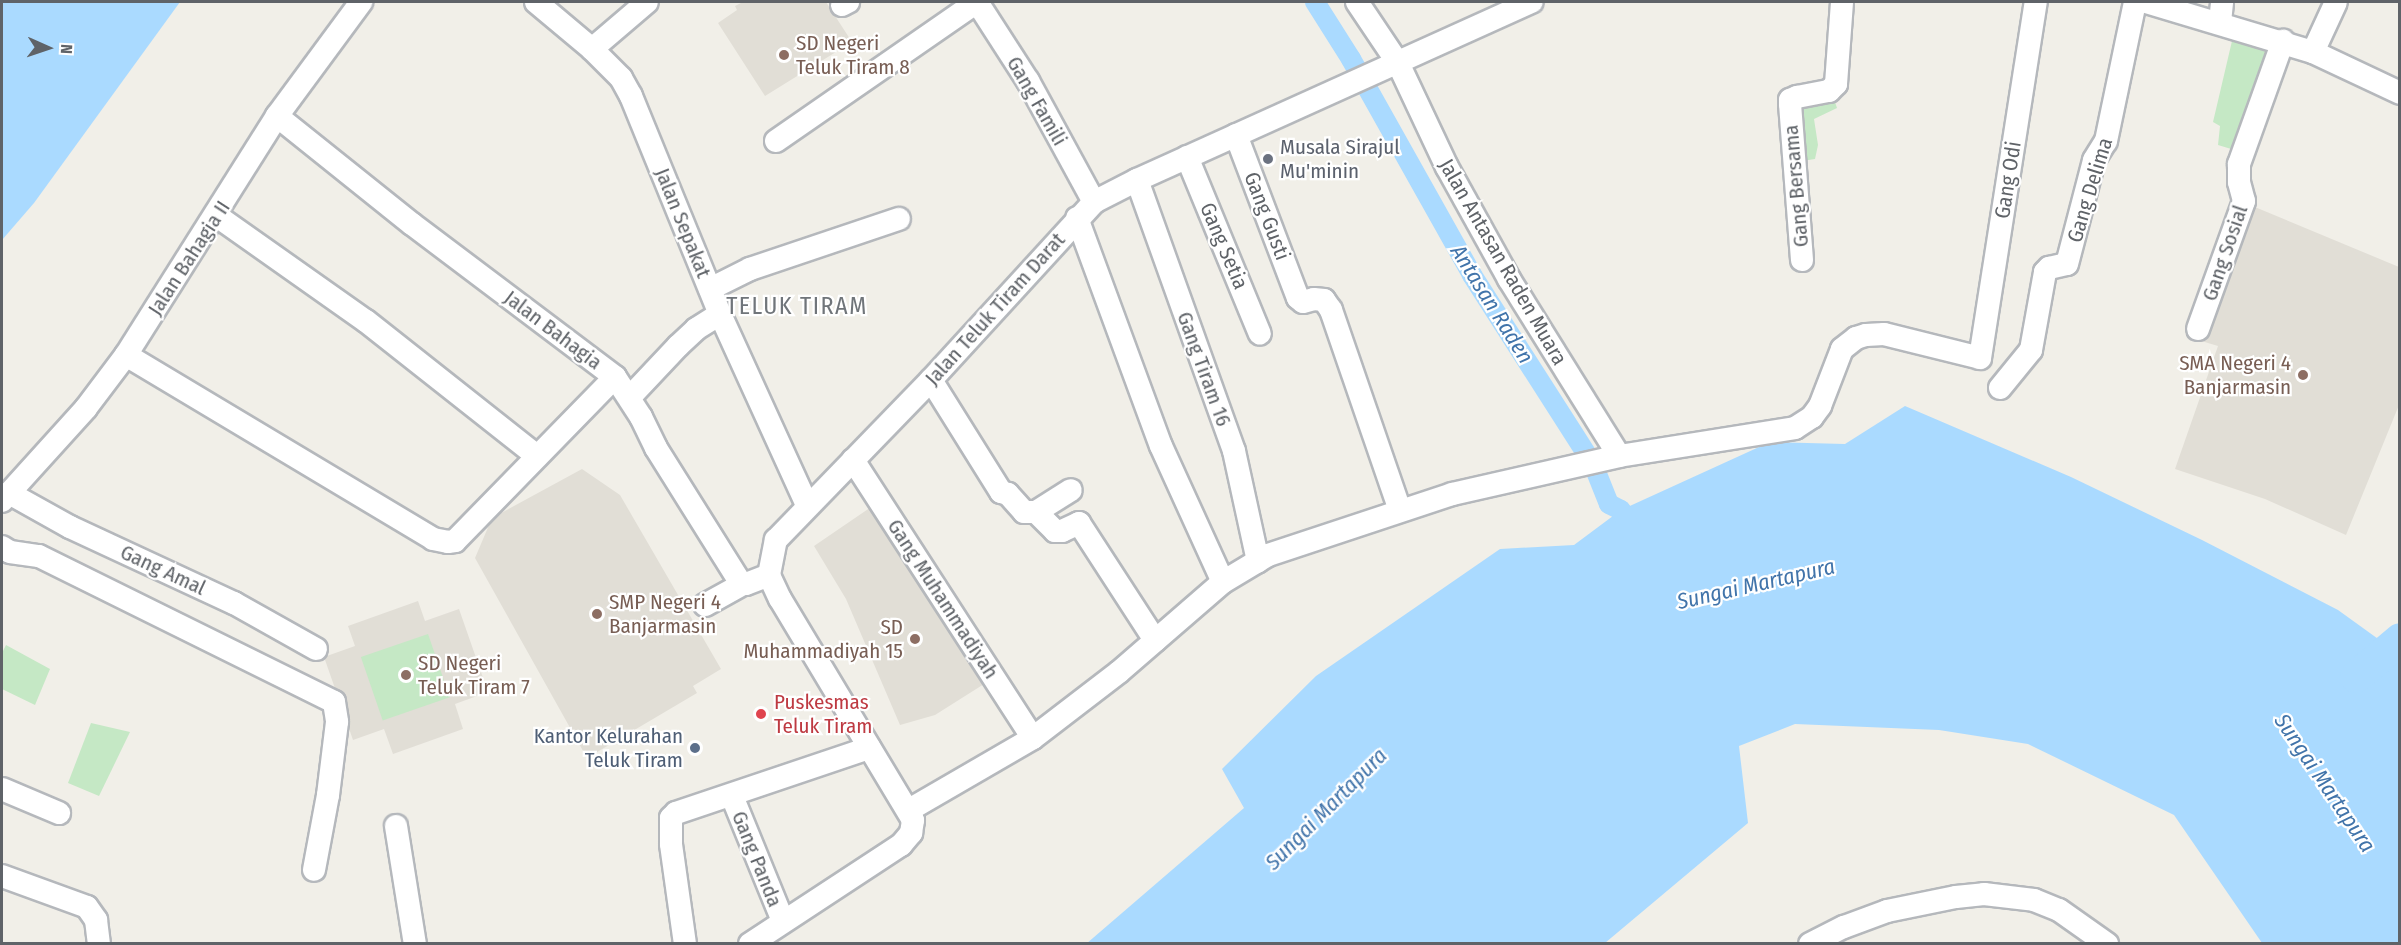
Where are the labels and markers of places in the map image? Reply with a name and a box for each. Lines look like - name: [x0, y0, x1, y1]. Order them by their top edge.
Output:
- place label: SD Negeri Teluk Tiram 8: [796, 30, 910, 80]
- marker: SD Negeri Teluk Tiram 8: [777, 48, 791, 62]
- place label: Musala Sirajul Mu'minin: [1280, 134, 1400, 184]
- marker: Musala Sirajul Mu'minin: [1261, 152, 1275, 166]
- place label: SMA Negeri 4 Banjarmasin: [2179, 350, 2291, 400]
- marker: SMA Negeri 4 Banjarmasin: [2296, 368, 2310, 382]
- place label: SMP Negeri 4 Banjarmasin: [609, 589, 721, 639]
- marker: SMP Negeri 4 Banjarmasin: [590, 607, 604, 621]
- place label: SD Muhammadiyah 15: [743, 614, 903, 664]
- marker: SD Muhammadiyah 15: [908, 632, 922, 646]
- place label: SD Negeri Teluk Tiram 7: [418, 650, 530, 700]
- marker: SD Negeri Teluk Tiram 7: [399, 668, 413, 682]
- place label: Puskesmas Teluk Tiram: [774, 689, 872, 739]
- marker: Puskesmas Teluk Tiram: [752, 705, 770, 723]
- place label: Kantor Kelurahan Teluk Tiram: [534, 723, 683, 773]
- marker: Kantor Kelurahan Teluk Tiram: [688, 741, 702, 755]

